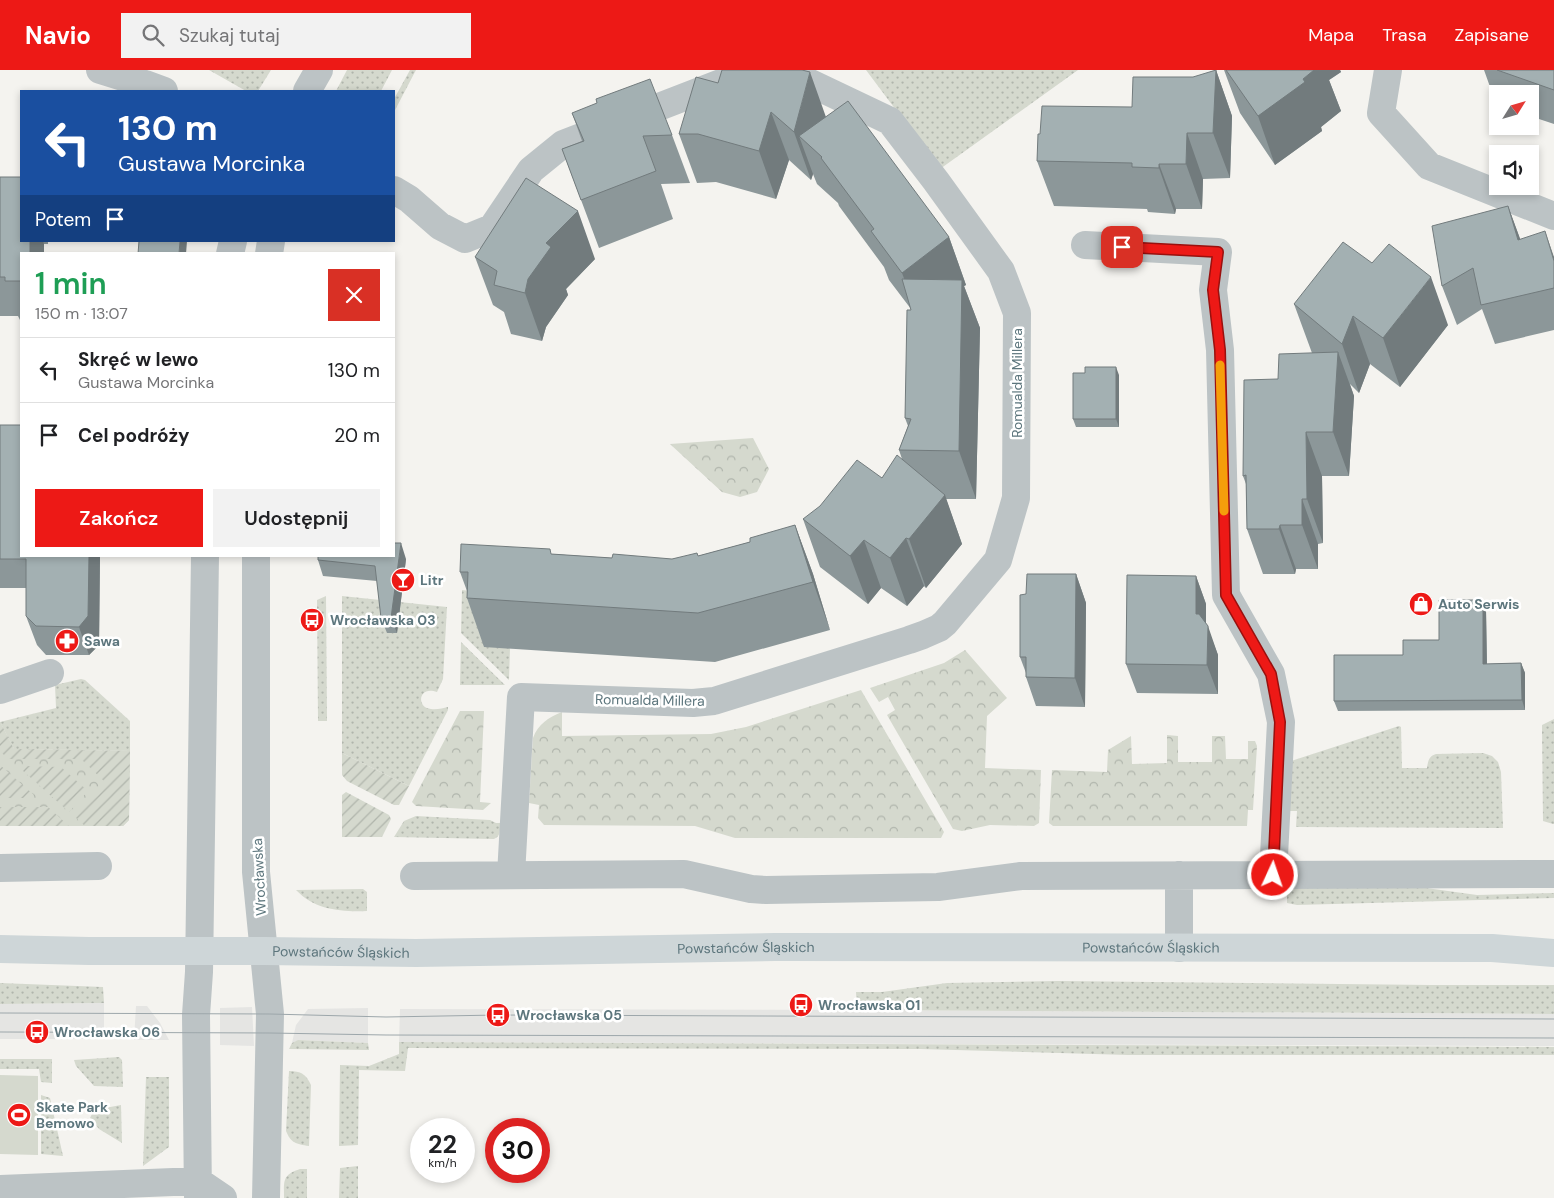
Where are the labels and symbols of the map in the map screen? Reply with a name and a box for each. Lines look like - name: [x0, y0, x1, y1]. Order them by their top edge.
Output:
- north arrow: [1489, 85, 1539, 135]
- pin: [1101, 226, 1143, 268]
- street label: Romualda Millera: [1008, 328, 1026, 438]
- bar icon: Litr: [390, 567, 416, 593]
- place label: Litr: [420, 571, 444, 589]
- shop icon: Auto Serwis: [1408, 591, 1434, 617]
- place label: Auto Serwis: [1438, 595, 1520, 613]
- bus stop icon: Wrocławska 03: [299, 607, 325, 633]
- place label: Wrocławska 03: [330, 611, 436, 629]
- pharmacy icon: Sawa: [54, 628, 80, 654]
- place label: Sawa: [84, 632, 120, 650]
- street label: Romualda Millera: [595, 690, 705, 710]
- street label: Wrocławska: [248, 838, 270, 916]
- position arrow: [1246, 848, 1298, 900]
- street label: Powstańców Śląskich: [677, 938, 815, 958]
- street label: Powstańców Śląskich: [1082, 938, 1220, 957]
- street label: Powstańców Śląskich: [272, 942, 410, 962]
- bus stop icon: Wrocławska 01: [788, 992, 814, 1018]
- place label: Wrocławska 01: [818, 996, 920, 1014]
- bus stop icon: Wrocławska 05: [485, 1002, 511, 1028]
- place label: Wrocławska 05: [516, 1006, 622, 1024]
- bus stop icon: Wrocławska 06: [24, 1019, 50, 1045]
- place label: Wrocławska 06: [54, 1023, 160, 1041]
- place label: Skate Park Bemowo: [36, 1098, 108, 1132]
- sports icon: Skate Park Bemowo: [6, 1102, 32, 1128]
- speed limit sign: 30: [485, 1118, 550, 1183]

